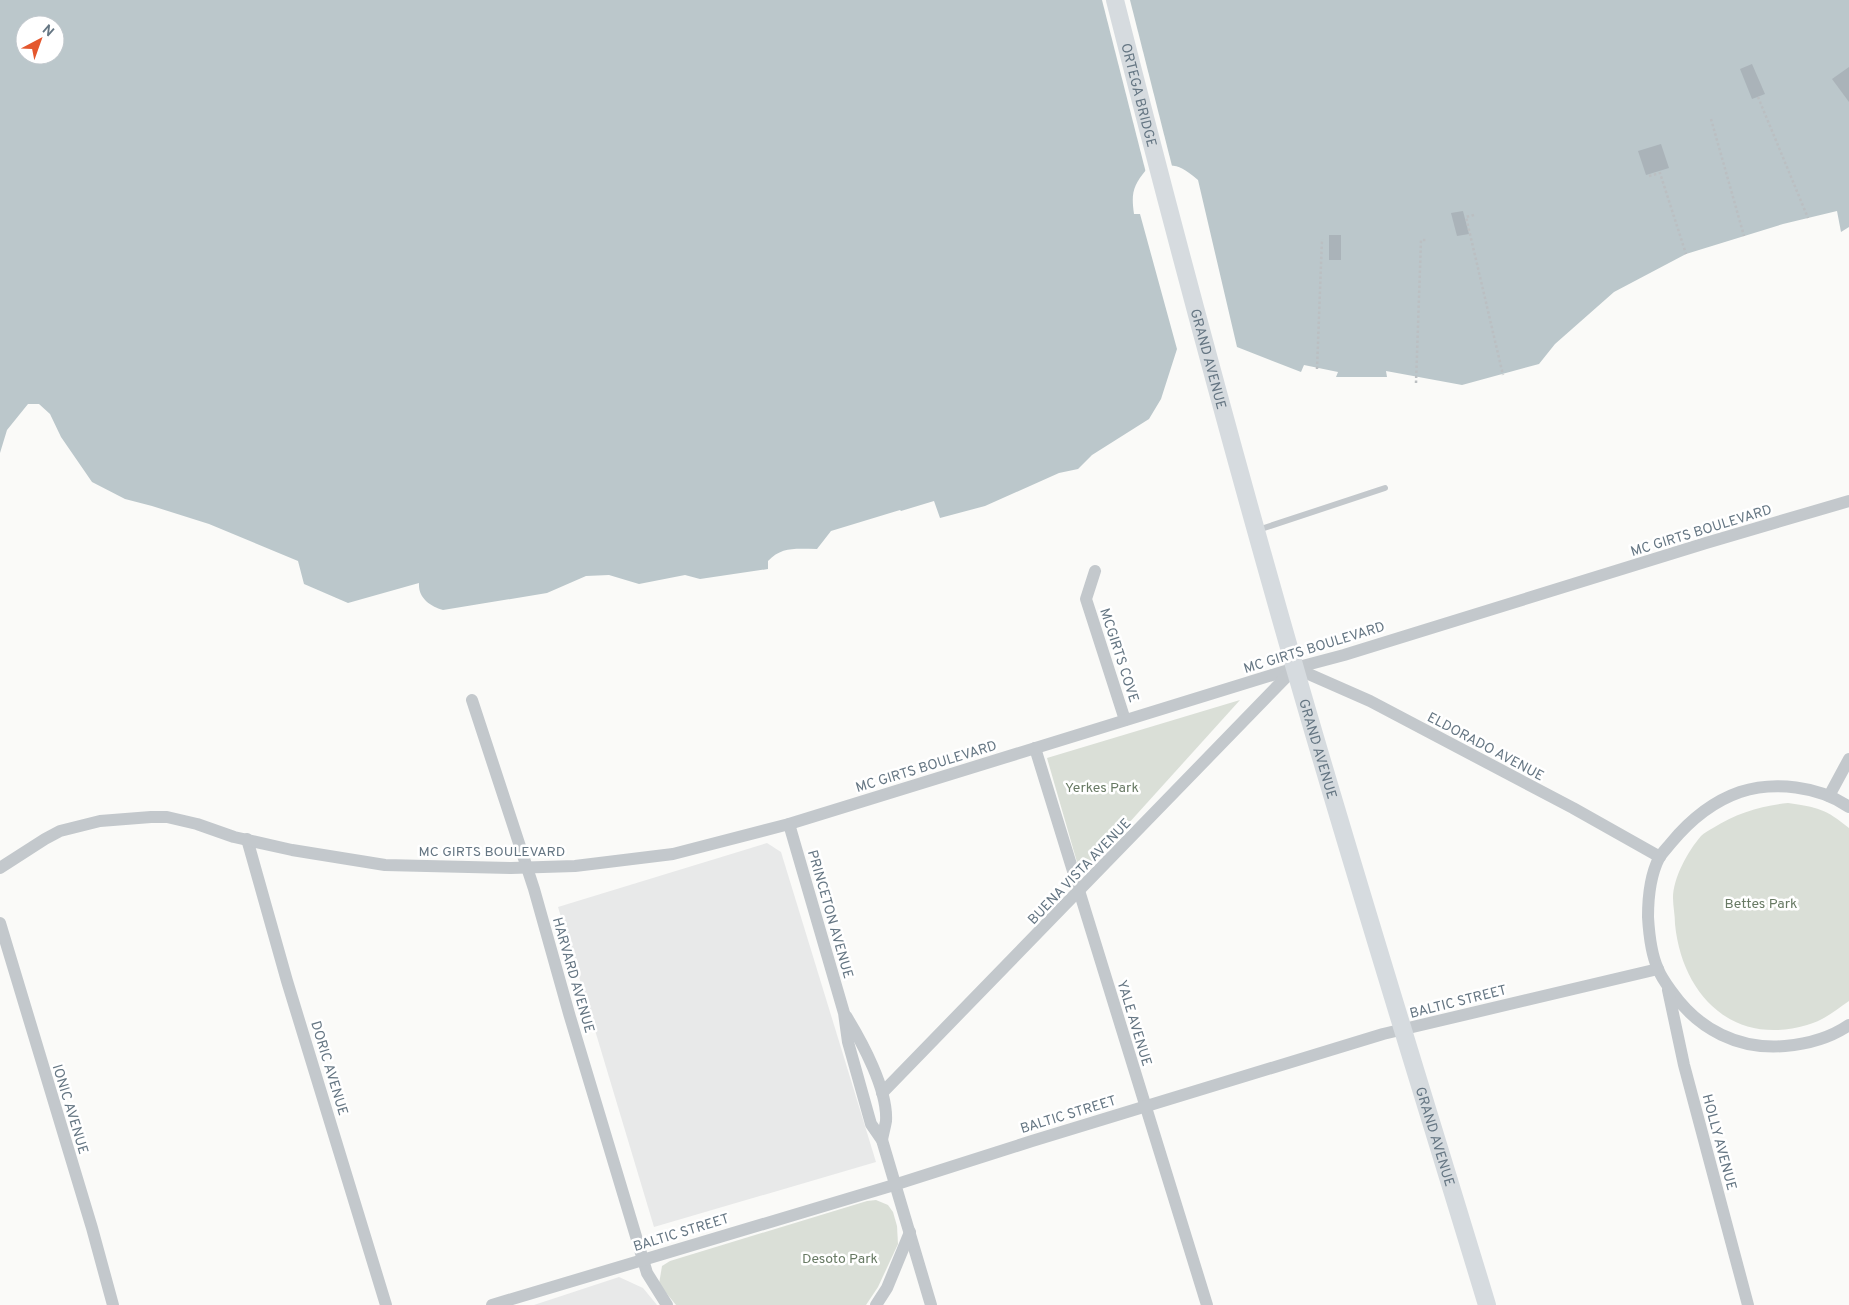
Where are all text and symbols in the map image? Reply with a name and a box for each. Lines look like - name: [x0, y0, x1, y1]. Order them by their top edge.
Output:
- north arrow: [15, 15, 65, 65]
- text: N: [38, 22, 57, 41]
- street label: ORTEGA BRIDGE: [1116, 41, 1159, 149]
- street label: GRAND AVENUE: [1186, 307, 1229, 411]
- street label: MC GIRTS BOULEVARD: [1629, 502, 1774, 561]
- street label: MCGIRTS COVE: [1095, 606, 1142, 705]
- street label: MC GIRTS BOULEVARD: [1242, 619, 1387, 678]
- street label: GRAND AVENUE: [1294, 697, 1340, 801]
- street label: ELDORADO AVENUE: [1424, 709, 1547, 785]
- street label: MC GIRTS BOULEVARD: [854, 738, 999, 797]
- park label: Yerkes Park: [1065, 780, 1139, 797]
- street label: BUENA VISTA AVENUE: [1025, 815, 1135, 929]
- street label: MC GIRTS BOULEVARD: [419, 844, 565, 861]
- street label: PRINCETON AVENUE: [803, 848, 856, 981]
- park label: Bettes Park: [1724, 896, 1798, 913]
- street label: HARVARD AVENUE: [548, 916, 597, 1035]
- street label: YALE AVENUE: [1112, 978, 1155, 1069]
- street label: BALTIC STREET: [1408, 982, 1509, 1023]
- street label: DORIC AVENUE: [306, 1019, 351, 1118]
- street label: IONIC AVENUE: [48, 1062, 91, 1156]
- street label: GRAND AVENUE: [1411, 1085, 1457, 1189]
- street label: HOLLY AVENUE: [1698, 1092, 1740, 1192]
- street label: BALTIC STREET: [1018, 1093, 1118, 1138]
- street label: BALTIC STREET: [631, 1211, 731, 1256]
- park label: Desoto Park: [802, 1251, 878, 1268]

